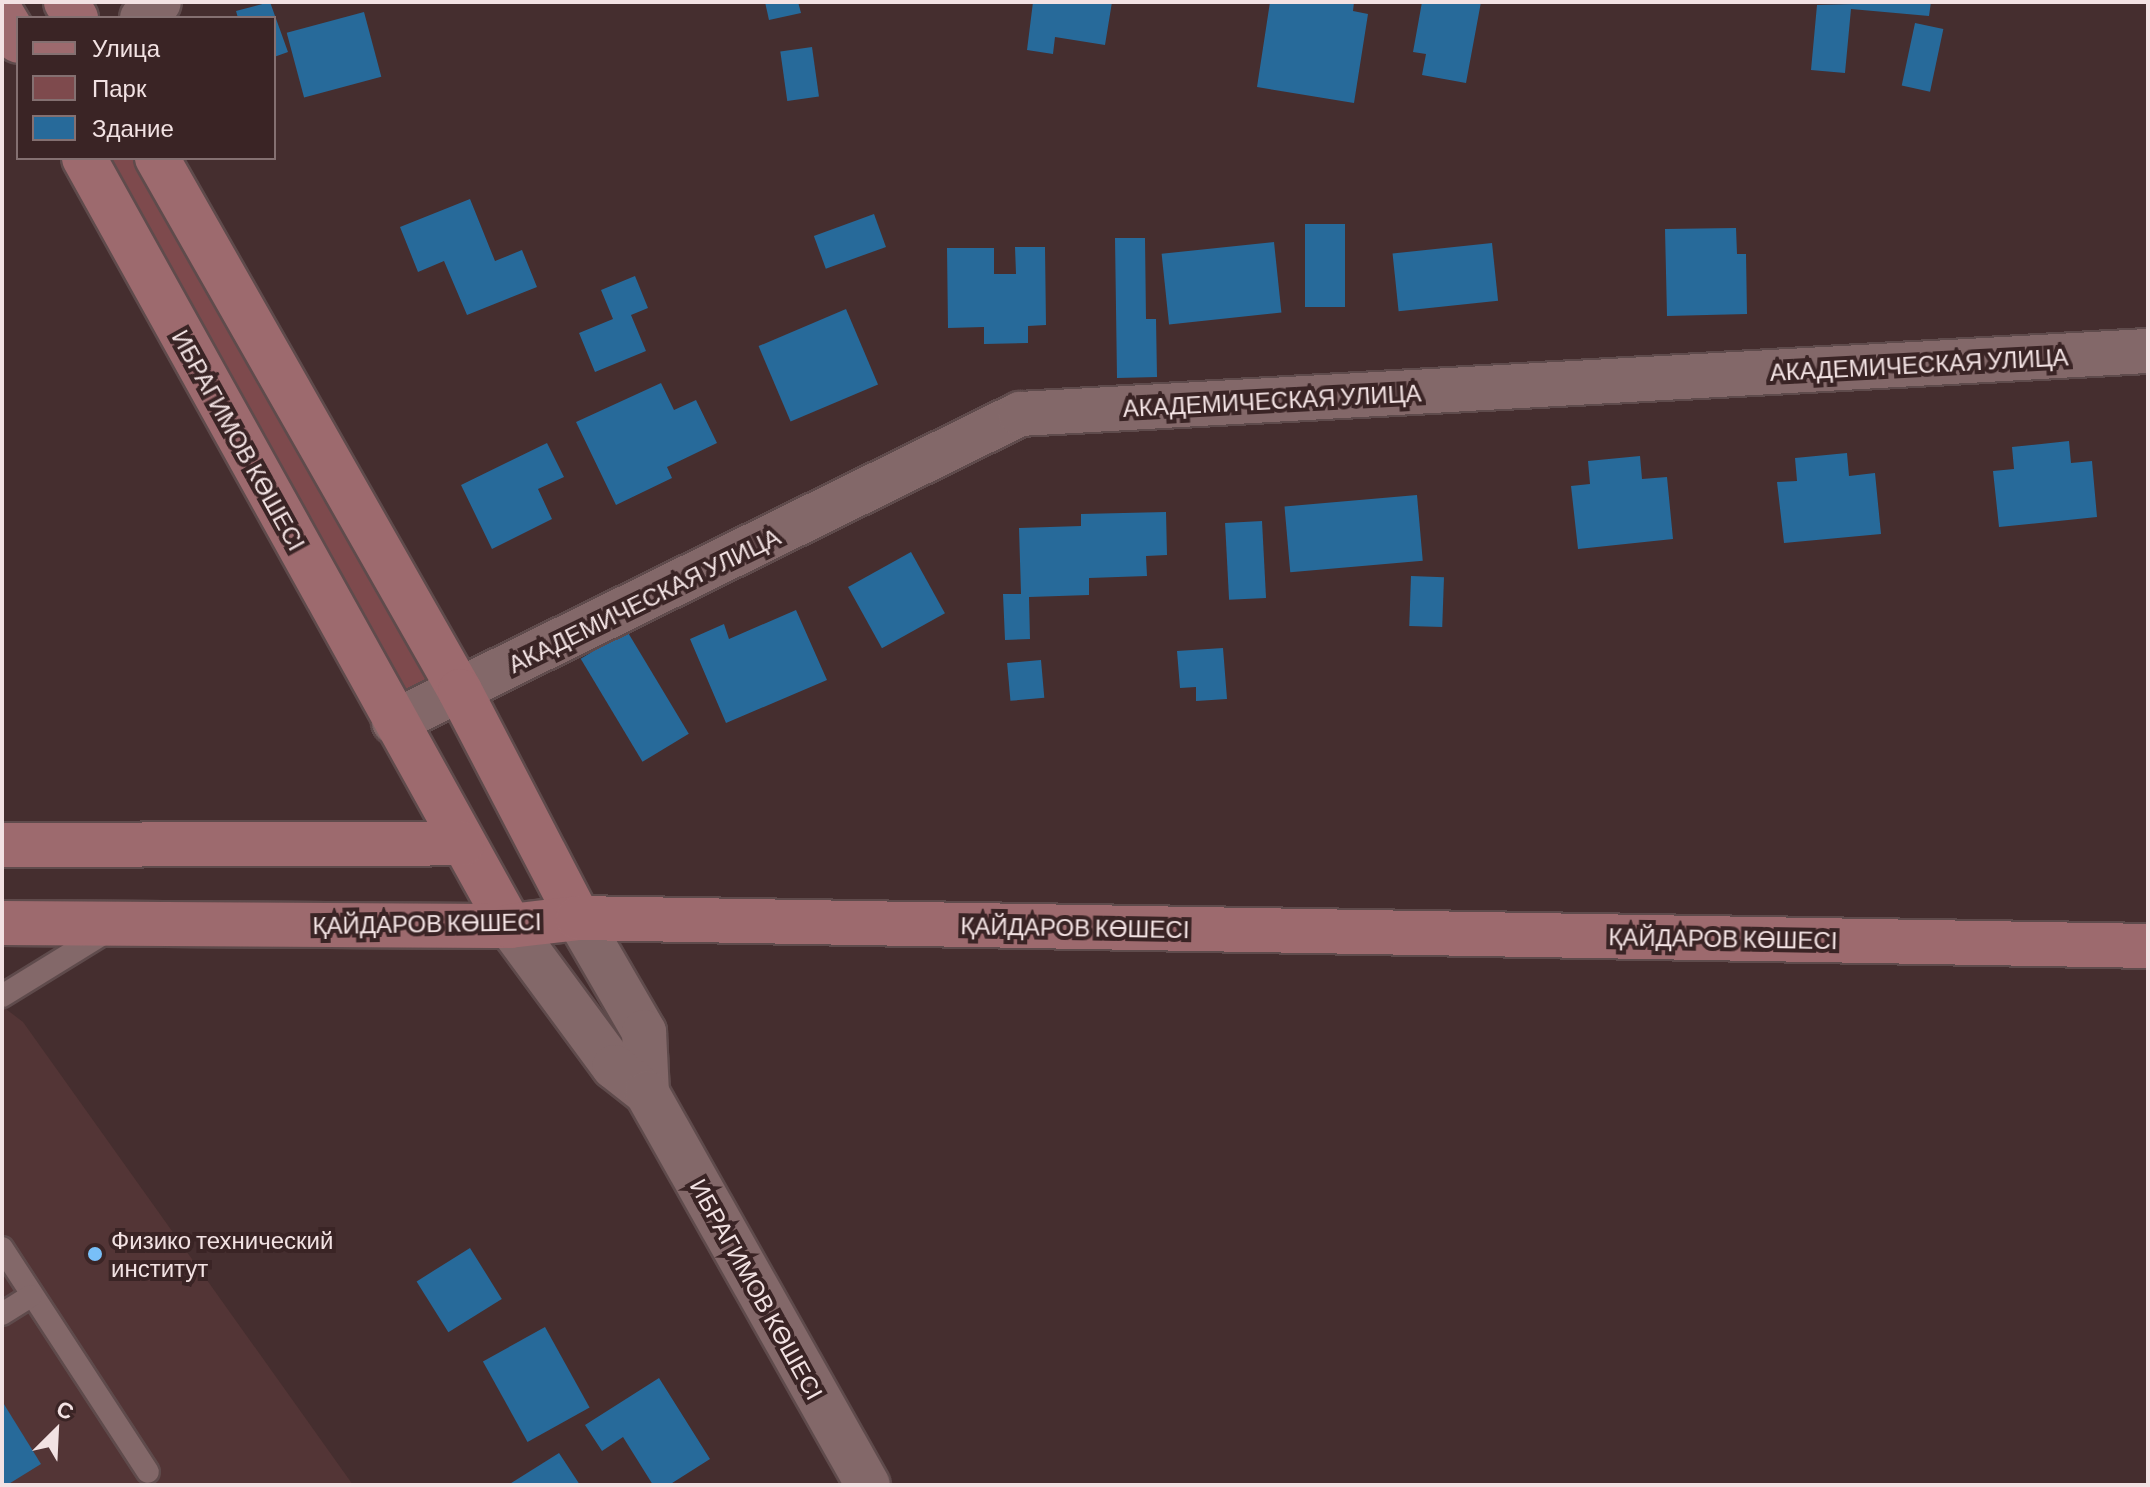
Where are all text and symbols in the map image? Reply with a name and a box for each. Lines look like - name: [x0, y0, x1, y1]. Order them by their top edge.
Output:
- legend: [16, 16, 276, 160]
- text: Улица: [92, 33, 160, 62]
- text: Парк: [92, 73, 146, 102]
- text: Здание: [92, 113, 174, 142]
- street label: ИБРАГИМОВ КӨШЕСІ: [166, 325, 312, 555]
- street label: АКАДЕМИЧЕСКАЯ УЛИЦА: [1769, 342, 2069, 386]
- street label: АКАДЕМИЧЕСКАЯ УЛИЦА: [1122, 378, 1422, 422]
- street label: АКАДЕМИЧЕСКАЯ УЛИЦА: [503, 522, 785, 678]
- street label: ҚАЙДАРОВ КӨШЕСІ: [312, 907, 542, 939]
- street label: ҚАЙДАРОВ КӨШЕСІ: [960, 911, 1190, 943]
- street label: ҚАЙДАРОВ КӨШЕСІ: [1608, 922, 1838, 954]
- street label: ИБРАГИМОВ КӨШЕСІ: [684, 1174, 830, 1404]
- place label: Физико технический институт: [111, 1226, 333, 1282]
- marker: Физико технический институт: [86, 1245, 104, 1263]
- north arrow: [16, 1391, 96, 1471]
- text: С: [53, 1394, 78, 1424]

